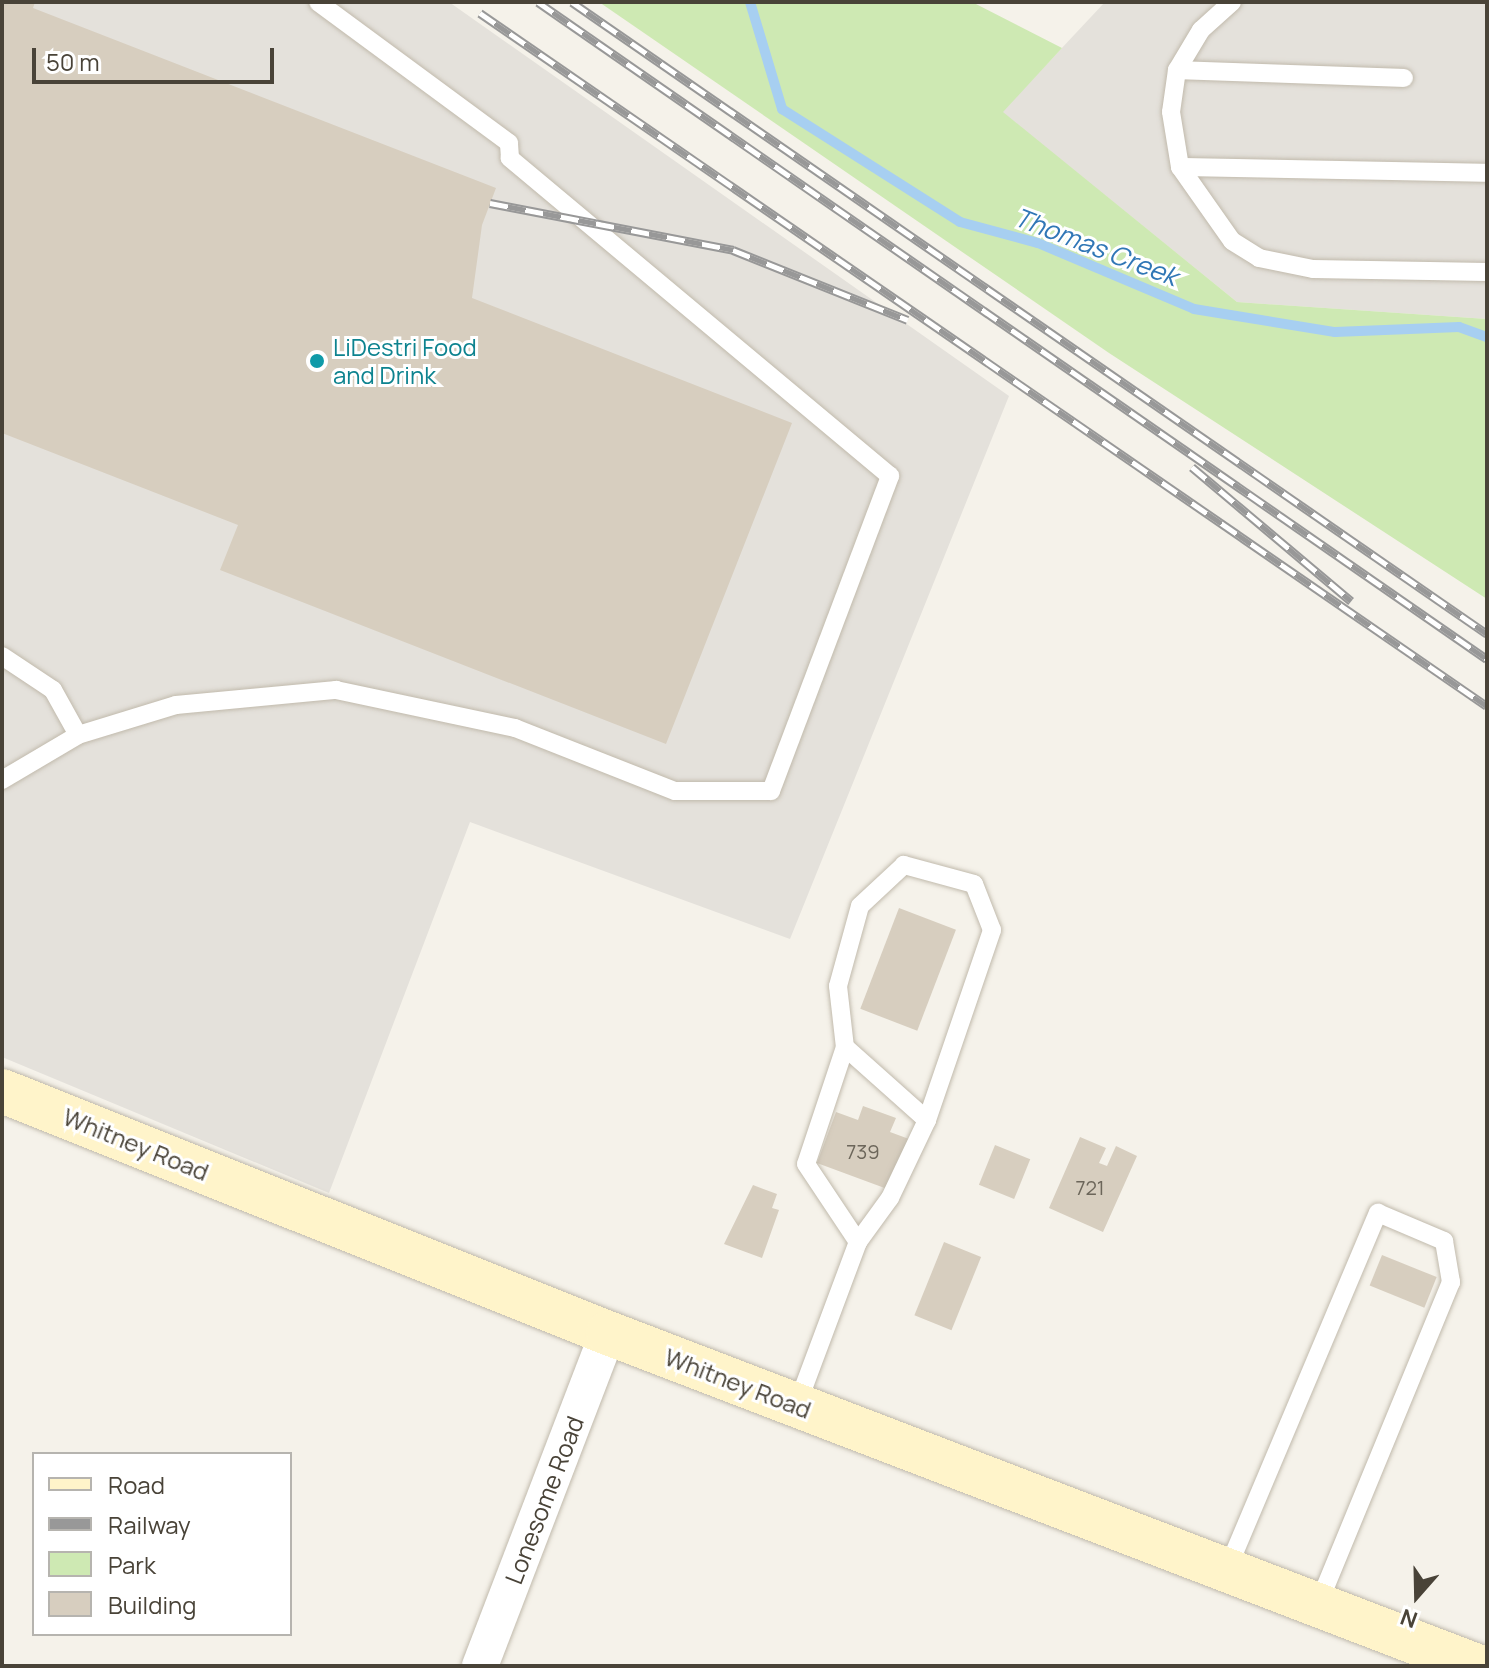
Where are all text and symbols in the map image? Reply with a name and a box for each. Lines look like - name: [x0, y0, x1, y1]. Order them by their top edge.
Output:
- scale bar: [36, 32, 278, 82]
- text: 50 m: [46, 45, 100, 78]
- water label: Thomas Creek: [1010, 201, 1182, 293]
- place label: LiDestri Food and Drink: [333, 333, 477, 389]
- marker: LiDestri Food and Drink: [308, 352, 326, 370]
- street label: Whitney Road: [59, 1102, 213, 1186]
- house number: 739: [846, 1139, 880, 1163]
- house number: 721: [1075, 1175, 1105, 1199]
- street label: Whitney Road: [661, 1342, 815, 1424]
- street label: Lonesome Road: [499, 1412, 589, 1588]
- legend: [32, 1452, 292, 1636]
- text: Road: [108, 1468, 165, 1501]
- text: Railway: [108, 1508, 191, 1541]
- text: Park: [108, 1548, 156, 1581]
- north arrow: [1377, 1556, 1457, 1636]
- text: Building: [108, 1588, 196, 1621]
- text: N: [1396, 1602, 1421, 1635]

